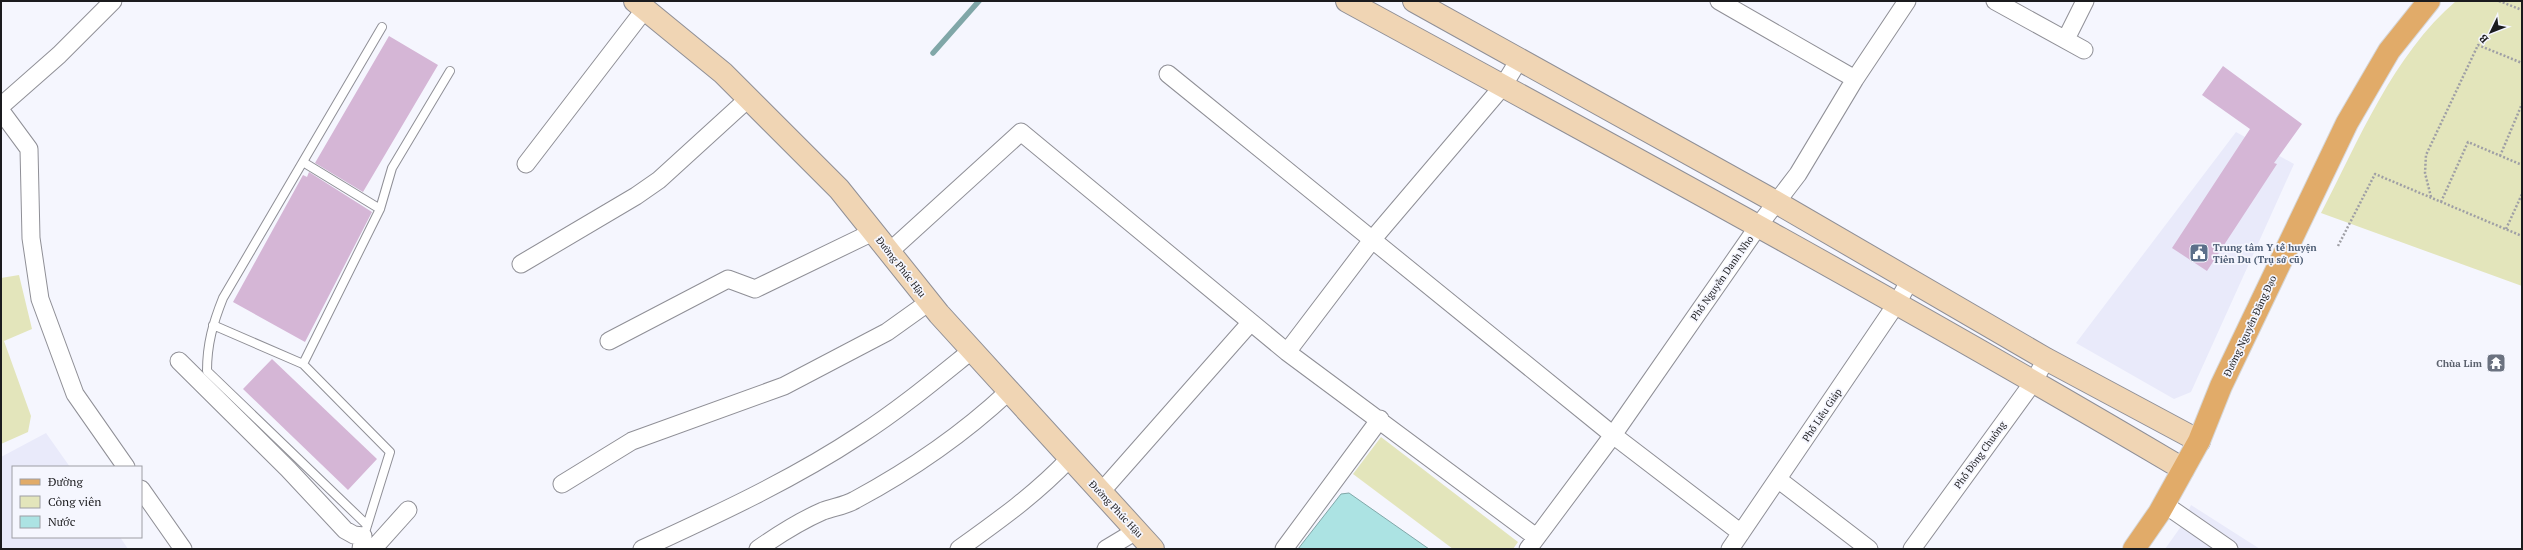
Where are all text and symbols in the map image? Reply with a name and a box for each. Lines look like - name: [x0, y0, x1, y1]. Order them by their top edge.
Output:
- north arrow: [2471, 12, 2511, 52]
- text: B: [2476, 31, 2491, 46]
- street label: Phố Nguyễn Danh Nho: [1688, 232, 1757, 323]
- street label: Đường Phúc Hậu: [873, 234, 929, 300]
- place label: Trung tâm Y tế huyện Tiên Du (Trụ sở cũ): [2213, 241, 2317, 266]
- public building icon: Trung tâm Y tế huyện Tiên Du (Trụ sở cũ): [2188, 242, 2210, 264]
- street label: Đường Nguyễn Đăng Đạo: [2221, 273, 2279, 379]
- temple icon: Chùa Lim: [2485, 352, 2507, 374]
- place label: Chùa Lim: [2436, 357, 2483, 370]
- street label: Phố Liễu Giáp: [1799, 386, 1845, 444]
- street label: Phố Đồng Chuông: [1951, 418, 2009, 491]
- legend: [12, 466, 142, 538]
- text: Đường: [48, 474, 83, 489]
- street label: Đường Phúc Hậu: [1086, 478, 1146, 541]
- text: Công viên: [48, 494, 101, 509]
- text: Nước: [48, 514, 76, 529]

